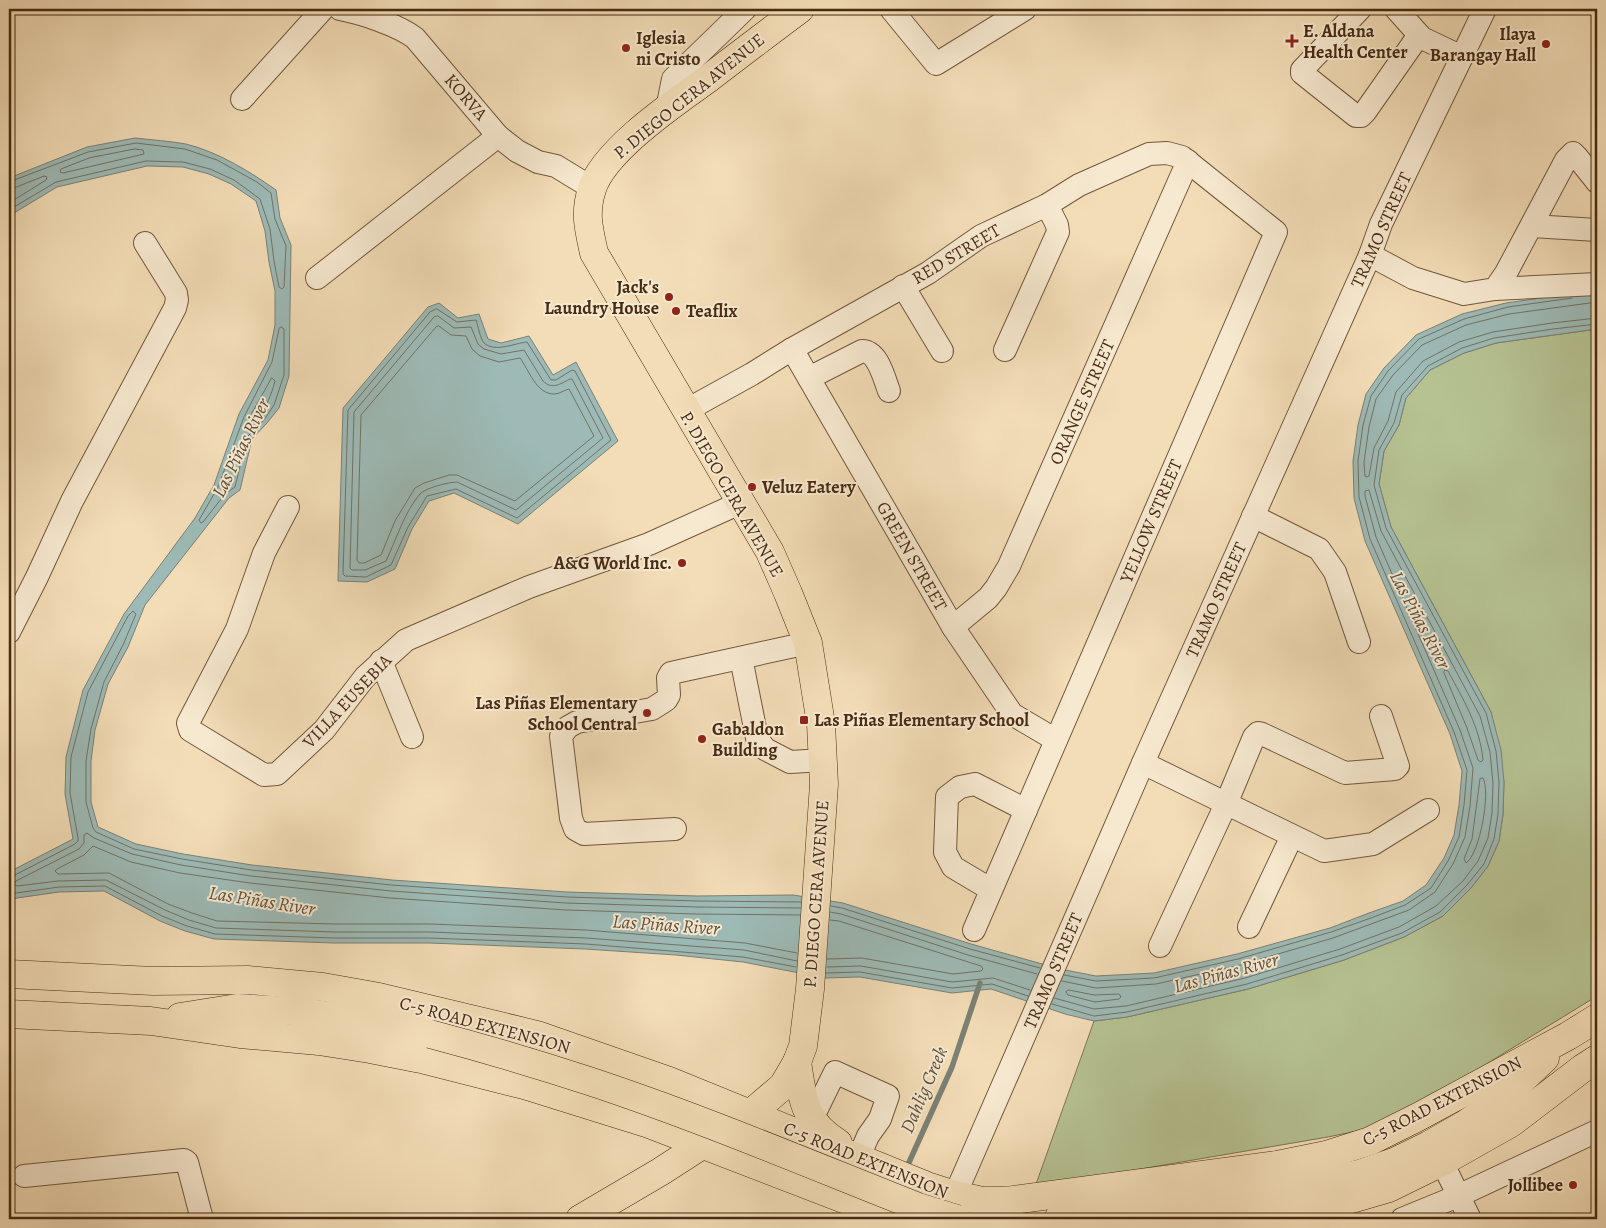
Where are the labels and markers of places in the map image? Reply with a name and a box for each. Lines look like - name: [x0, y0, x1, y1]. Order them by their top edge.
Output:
- place label: E. Aldana Health Center: [1303, 19, 1408, 64]
- place label: Ilaya Barangay Hall: [1430, 22, 1536, 67]
- place label: Iglesia ni Cristo: [636, 26, 701, 71]
- marker: E. Aldana Health Center: [1285, 34, 1299, 48]
- marker: Ilaya Barangay Hall: [1540, 38, 1552, 50]
- marker: Iglesia ni Cristo: [620, 42, 632, 54]
- place label: Jack's Laundry House: [544, 275, 659, 320]
- marker: Jack's Laundry House: [663, 291, 675, 303]
- place label: Teaflix: [686, 299, 738, 323]
- marker: Teaflix: [670, 305, 682, 317]
- place label: Veluz Eatery: [761, 475, 856, 499]
- marker: Veluz Eatery: [746, 481, 758, 493]
- place label: A&G World Inc.: [553, 551, 672, 575]
- marker: A&G World Inc.: [676, 557, 688, 569]
- place label: Las Piñas Elementary School Central: [475, 691, 638, 736]
- marker: Las Piñas Elementary School Central: [641, 707, 653, 719]
- place label: Las Piñas Elementary School: [814, 708, 1029, 732]
- marker: Las Piñas Elementary School: [798, 714, 810, 726]
- place label: Gabaldon Building: [712, 717, 784, 762]
- marker: Gabaldon Building: [696, 733, 708, 745]
- place label: Jollibee: [1508, 1173, 1563, 1197]
- marker: Jollibee: [1567, 1179, 1579, 1191]

